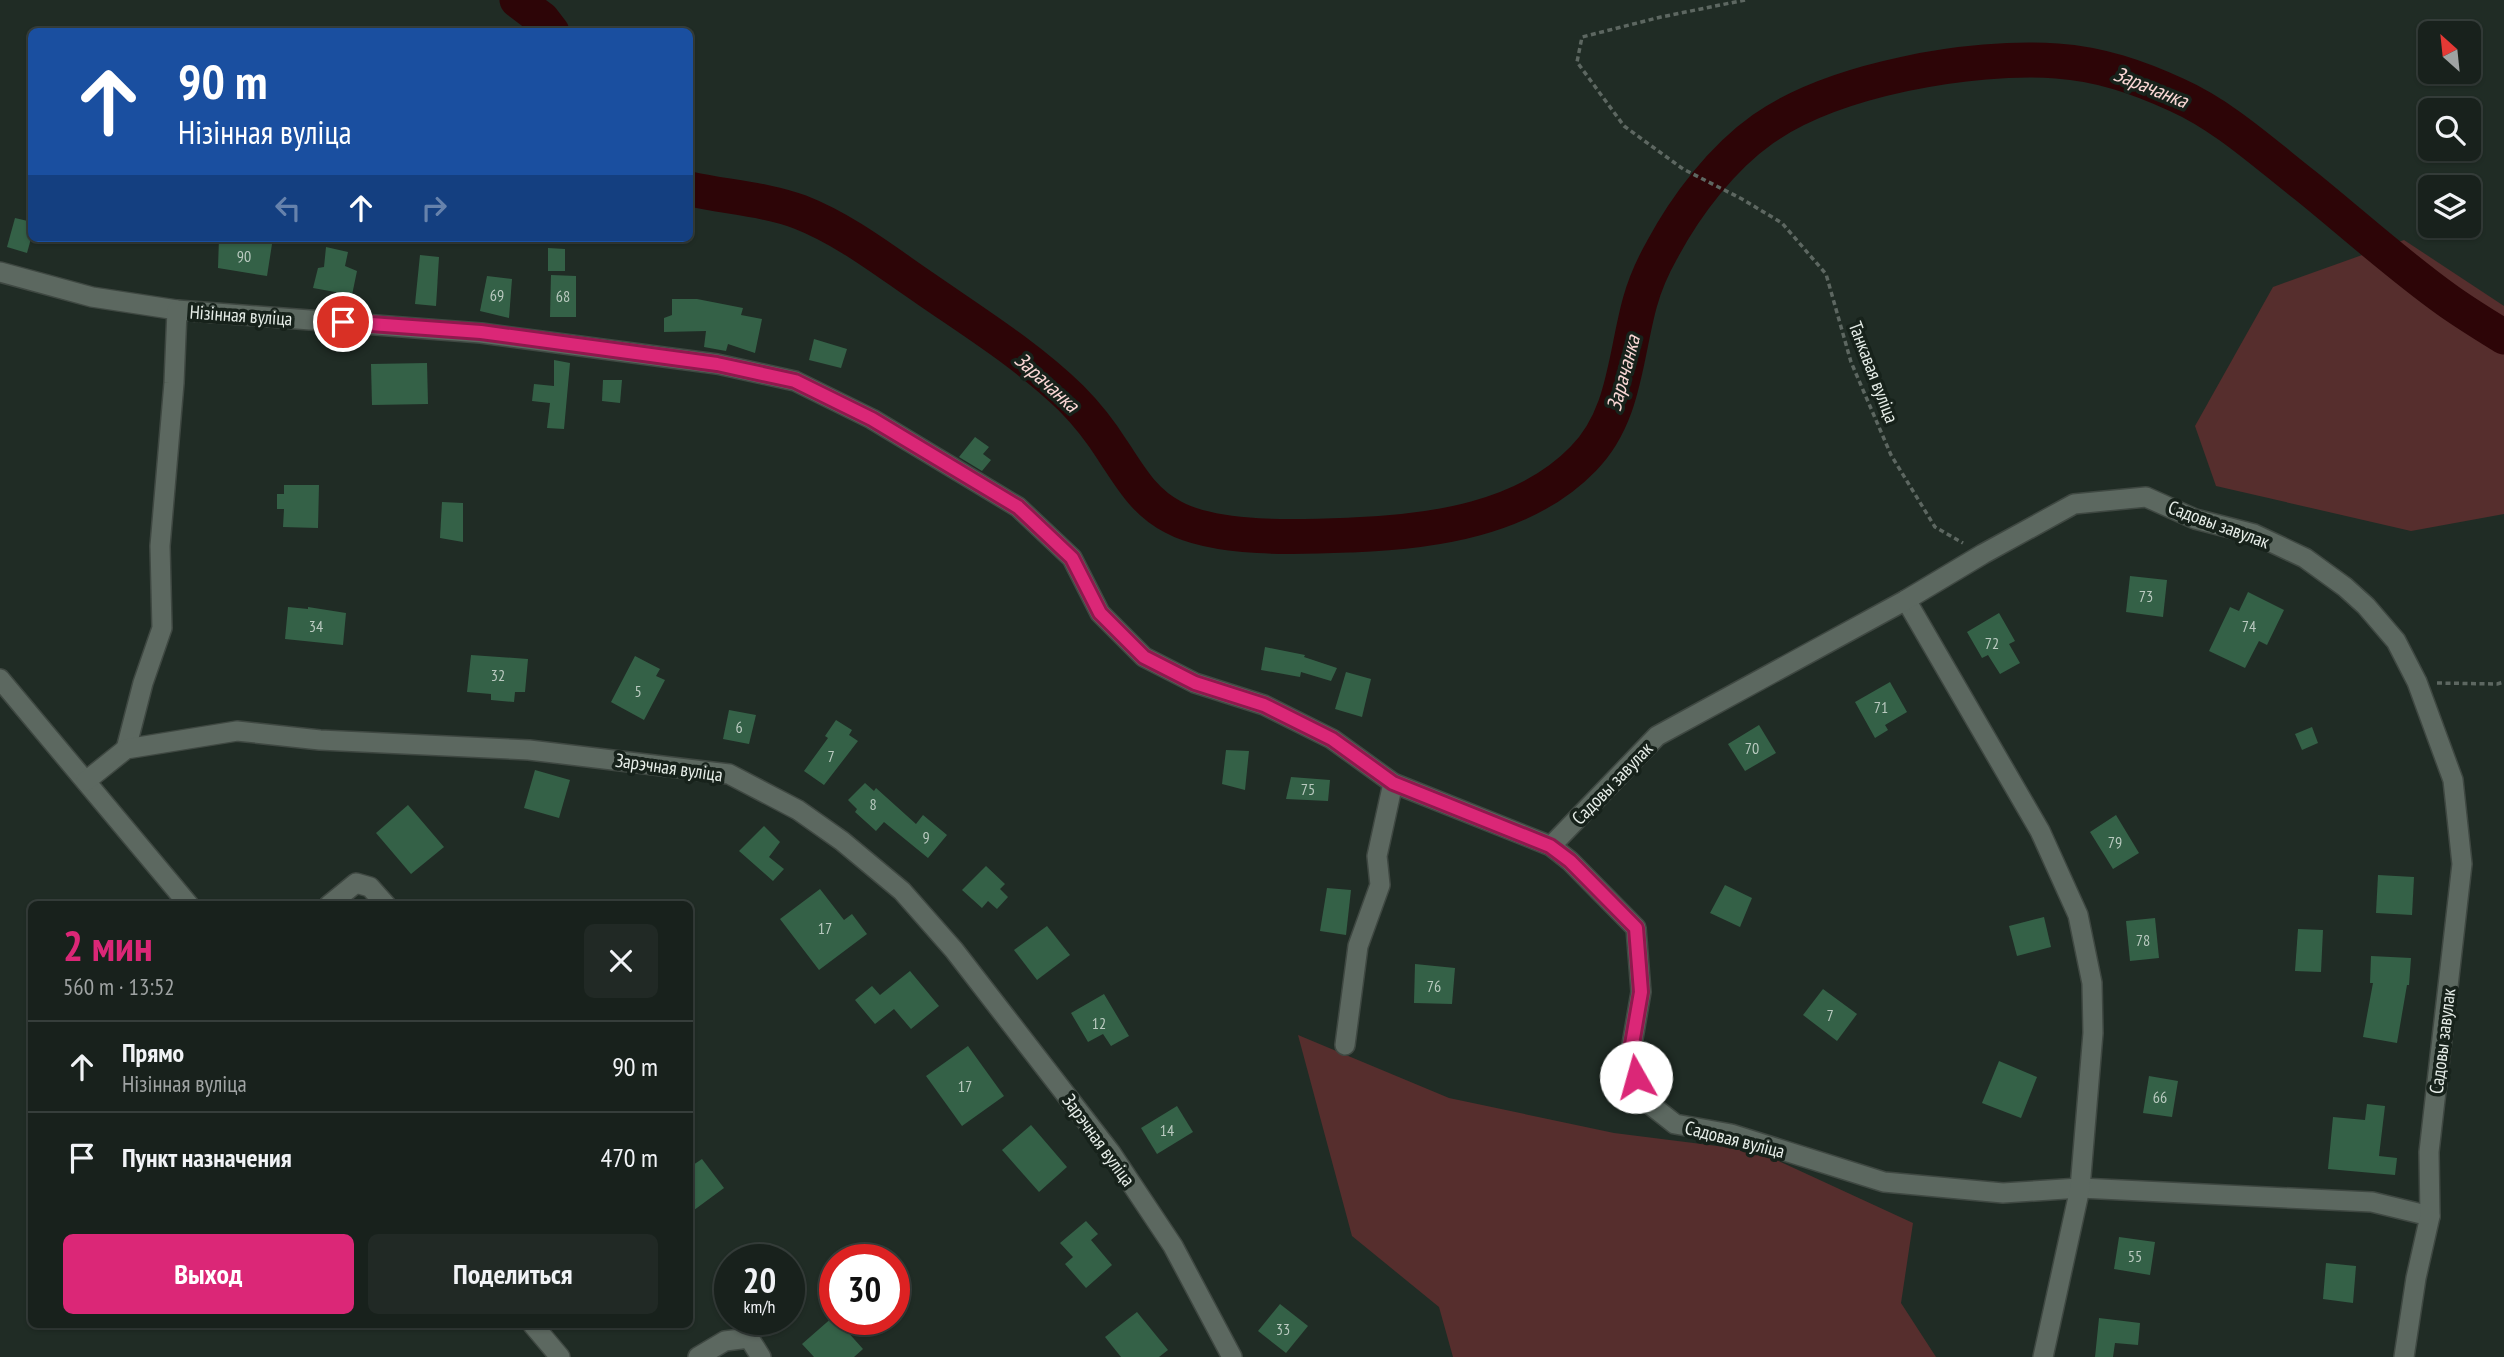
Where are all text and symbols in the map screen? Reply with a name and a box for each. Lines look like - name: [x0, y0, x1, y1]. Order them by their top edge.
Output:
- north arrow: [2418, 21, 2482, 84]
- map controls: [2418, 21, 2481, 238]
- text: 90 m: [178, 49, 267, 113]
- icon: ahead: [63, 56, 154, 147]
- water label: Зарачанка: [2110, 60, 2193, 115]
- button: search: [2418, 98, 2481, 161]
- text: Нізінная вуліца: [178, 111, 351, 153]
- button: layers: [2418, 175, 2481, 238]
- icon: left: [269, 189, 307, 227]
- icon: ahead: [342, 189, 380, 227]
- icon: right: [415, 189, 453, 227]
- house number: 90: [237, 246, 251, 266]
- house number: 69: [490, 285, 504, 305]
- house number: 68: [556, 286, 570, 306]
- pin: [313, 292, 373, 352]
- street label: Нізінная вуліца: [189, 299, 293, 331]
- icon: arrive: [324, 303, 362, 341]
- street label: Танкавая вуліца: [1844, 318, 1904, 426]
- water label: Зарачанка: [1600, 331, 1646, 414]
- water label: Зарачанка: [1009, 346, 1086, 419]
- street label: Садовы завулак: [2165, 495, 2274, 554]
- house number: 73: [2139, 586, 2153, 606]
- house number: 34: [309, 616, 323, 636]
- house number: 74: [2242, 616, 2256, 636]
- house number: 72: [1985, 633, 1999, 653]
- house number: 32: [491, 665, 505, 685]
- house number: 5: [634, 681, 642, 701]
- house number: 71: [1874, 697, 1888, 717]
- house number: 6: [735, 717, 743, 737]
- street label: Садовы завулак: [1566, 736, 1658, 830]
- house number: 70: [1745, 738, 1759, 758]
- house number: 7: [827, 746, 835, 766]
- street label: Зарэчная вуліца: [614, 748, 724, 786]
- house number: 75: [1301, 779, 1315, 799]
- house number: 8: [869, 794, 877, 814]
- house number: 9: [922, 827, 930, 847]
- house number: 79: [2108, 832, 2122, 852]
- text: 2 мин: [63, 918, 153, 973]
- house number: 17: [818, 918, 832, 938]
- button: close: [584, 924, 658, 998]
- house number: 78: [2136, 930, 2150, 950]
- text: 560 m · 13:52: [63, 972, 175, 1001]
- house number: 76: [1427, 976, 1441, 996]
- street label: Садовы завулак: [2424, 986, 2460, 1095]
- house number: 7: [1826, 1005, 1834, 1025]
- house number: 12: [1092, 1013, 1106, 1033]
- text: Прямо: [122, 1036, 184, 1069]
- position arrow: [1599, 1040, 1673, 1114]
- icon: ahead: [63, 1048, 101, 1086]
- text: 90 m: [612, 1050, 658, 1083]
- text: Нізінная вуліца: [122, 1069, 247, 1098]
- house number: 17: [958, 1076, 972, 1096]
- house number: 66: [2153, 1087, 2167, 1107]
- street label: Зарэчная вуліца: [1057, 1089, 1141, 1191]
- street label: Садовая вуліца: [1683, 1115, 1787, 1163]
- house number: 14: [1160, 1120, 1174, 1140]
- icon: arrive: [63, 1139, 101, 1177]
- text: Пункт назначения: [122, 1141, 292, 1174]
- text: 470 m: [600, 1141, 658, 1174]
- button: Выход: [63, 1234, 354, 1314]
- button: Поделиться: [368, 1234, 658, 1314]
- speed limit sign: 30: [819, 1244, 910, 1335]
- house number: 55: [2128, 1246, 2142, 1266]
- text: 20: [743, 1257, 776, 1303]
- text: km/h: [744, 1295, 775, 1318]
- house number: 33: [1276, 1319, 1290, 1339]

